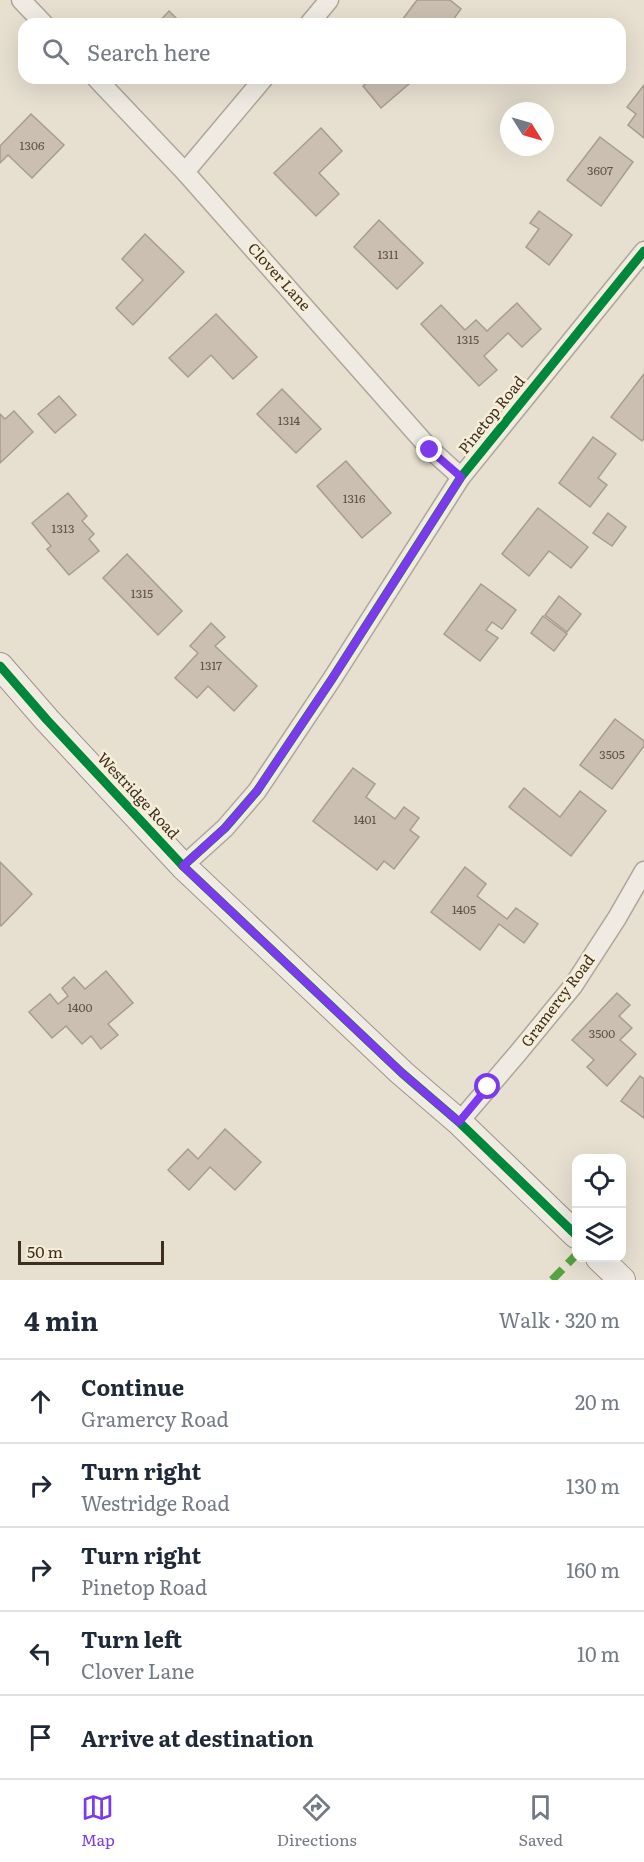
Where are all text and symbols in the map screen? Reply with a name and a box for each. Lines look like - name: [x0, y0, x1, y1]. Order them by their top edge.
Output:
- search box: [18, 18, 626, 84]
- icon: search: [39, 35, 72, 68]
- text: Search here: [87, 35, 210, 68]
- north arrow: [500, 102, 554, 156]
- house number: 1306: [20, 136, 45, 154]
- house number: 3607: [587, 161, 613, 179]
- street label: Clover Lane: [243, 237, 317, 315]
- house number: 1311: [377, 245, 399, 263]
- house number: 1315: [457, 330, 479, 348]
- street label: Pinetop Road: [452, 370, 530, 458]
- house number: 1314: [278, 411, 301, 429]
- route end: [416, 436, 442, 462]
- house number: 1316: [343, 489, 366, 507]
- house number: 1313: [52, 519, 74, 537]
- house number: 1315: [131, 584, 153, 602]
- house number: 1317: [200, 656, 222, 674]
- house number: 3505: [599, 745, 625, 763]
- street label: Westridge Road: [93, 746, 186, 844]
- house number: 1401: [354, 810, 377, 828]
- house number: 1405: [452, 900, 476, 918]
- street label: Gramercy Road: [514, 949, 599, 1051]
- house number: 1400: [68, 998, 93, 1016]
- house number: 3500: [589, 1024, 615, 1042]
- route start: [474, 1073, 500, 1099]
- map controls: [572, 1154, 626, 1262]
- button: locate: [572, 1154, 626, 1208]
- button: layers: [572, 1208, 626, 1262]
- scale bar: [18, 1238, 164, 1266]
- text: 50 m: [27, 1239, 63, 1263]
- text: 4 min: [24, 1300, 98, 1339]
- text: Walk · 320 m: [499, 1304, 620, 1334]
- text: Continue: [81, 1370, 184, 1403]
- icon: ahead: [24, 1385, 57, 1418]
- text: 20 m: [575, 1386, 620, 1416]
- text: Gramercy Road: [81, 1403, 229, 1433]
- text: Turn right: [81, 1454, 201, 1487]
- icon: right: [24, 1469, 57, 1502]
- text: 130 m: [566, 1470, 620, 1500]
- text: Westridge Road: [81, 1487, 230, 1517]
- text: Turn right: [81, 1538, 201, 1571]
- icon: right: [24, 1553, 57, 1586]
- text: 160 m: [566, 1554, 620, 1584]
- text: Pinetop Road: [81, 1571, 207, 1601]
- text: Turn left: [81, 1622, 182, 1655]
- icon: left: [24, 1637, 57, 1670]
- text: 10 m: [577, 1638, 620, 1668]
- text: Clover Lane: [81, 1655, 195, 1685]
- icon: arrive: [24, 1721, 57, 1754]
- text: Arrive at destination: [81, 1721, 314, 1754]
- tab: Map: [81, 1791, 115, 1851]
- tab: Directions: [277, 1791, 357, 1851]
- tab: Saved: [519, 1791, 563, 1851]

